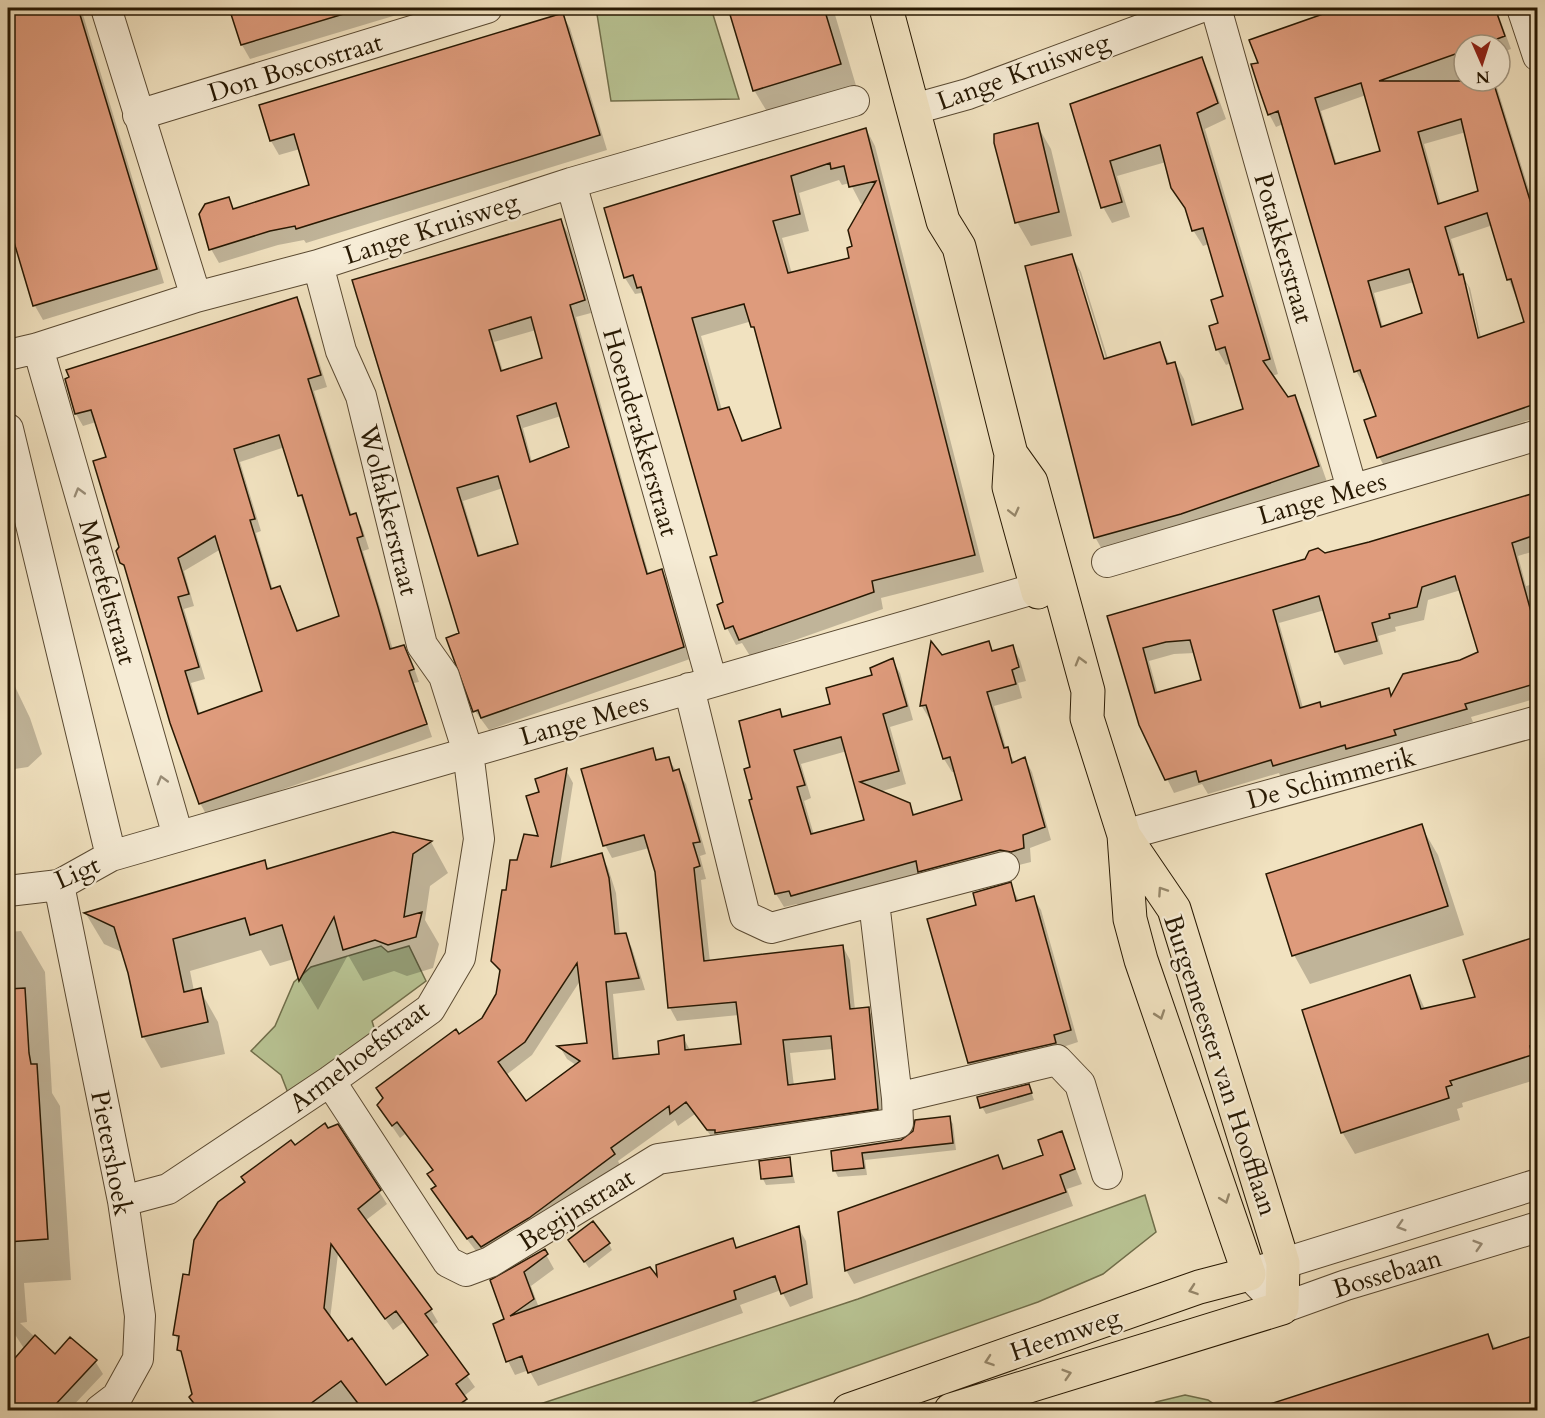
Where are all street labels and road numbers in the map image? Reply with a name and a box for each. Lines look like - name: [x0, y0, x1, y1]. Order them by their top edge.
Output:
- street label: Don Boscostraat: [204, 24, 387, 111]
- street label: Lange Kruisweg: [932, 24, 1115, 119]
- street label: Potakkerstraat: [1245, 169, 1322, 327]
- street label: Lange Kruisweg: [339, 184, 523, 273]
- street label: Hoenderakkerstraat: [594, 324, 687, 540]
- street label: Wolfakkerstraat: [350, 420, 427, 599]
- street label: Lange Mees: [1254, 463, 1390, 533]
- street label: Merefeltstraat: [70, 516, 145, 669]
- street label: Lange Mees: [516, 684, 652, 754]
- street label: De Schimmerik: [1243, 739, 1419, 818]
- street label: Ligt: [49, 847, 105, 898]
- street label: Burgemeester van Hoofflaan: [1155, 910, 1286, 1220]
- street label: Armehoefstraat: [282, 992, 436, 1121]
- street label: Pietershoek: [82, 1088, 141, 1219]
- street label: Begijnstraat: [512, 1160, 641, 1259]
- street label: Bossebaan: [1328, 1240, 1446, 1307]
- street label: Heemweg: [1005, 1299, 1125, 1370]

